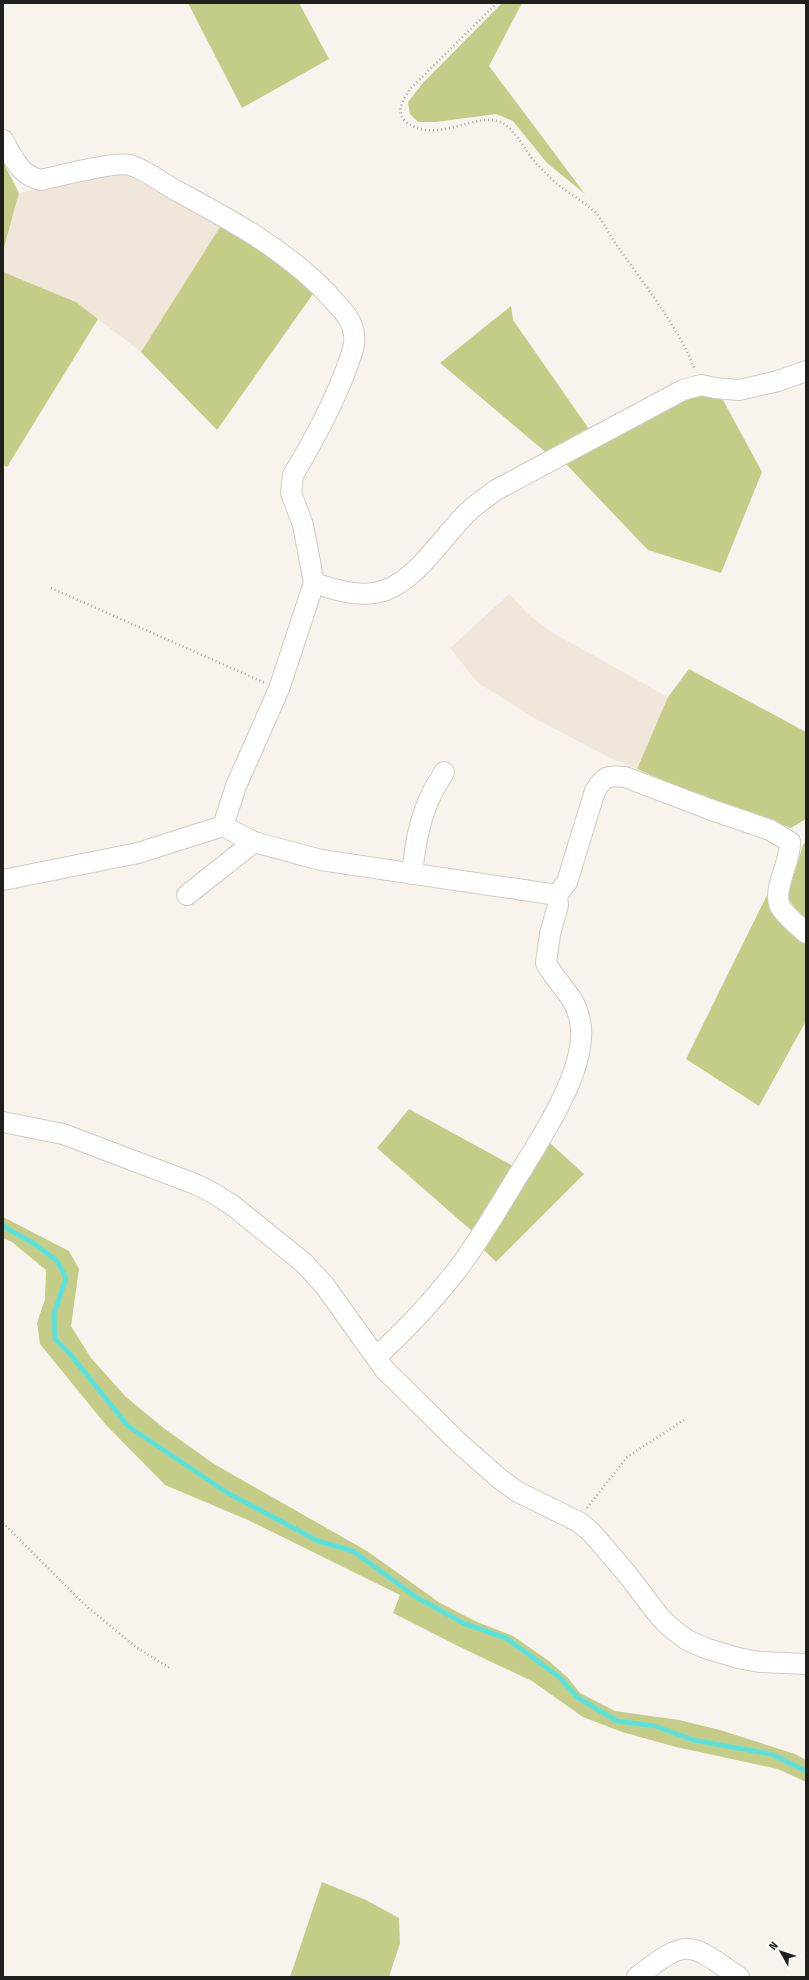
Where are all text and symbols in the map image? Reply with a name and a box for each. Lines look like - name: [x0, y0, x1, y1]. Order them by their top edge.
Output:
- north arrow: [761, 1932, 801, 1972]
- text: N: [766, 1939, 781, 1953]

